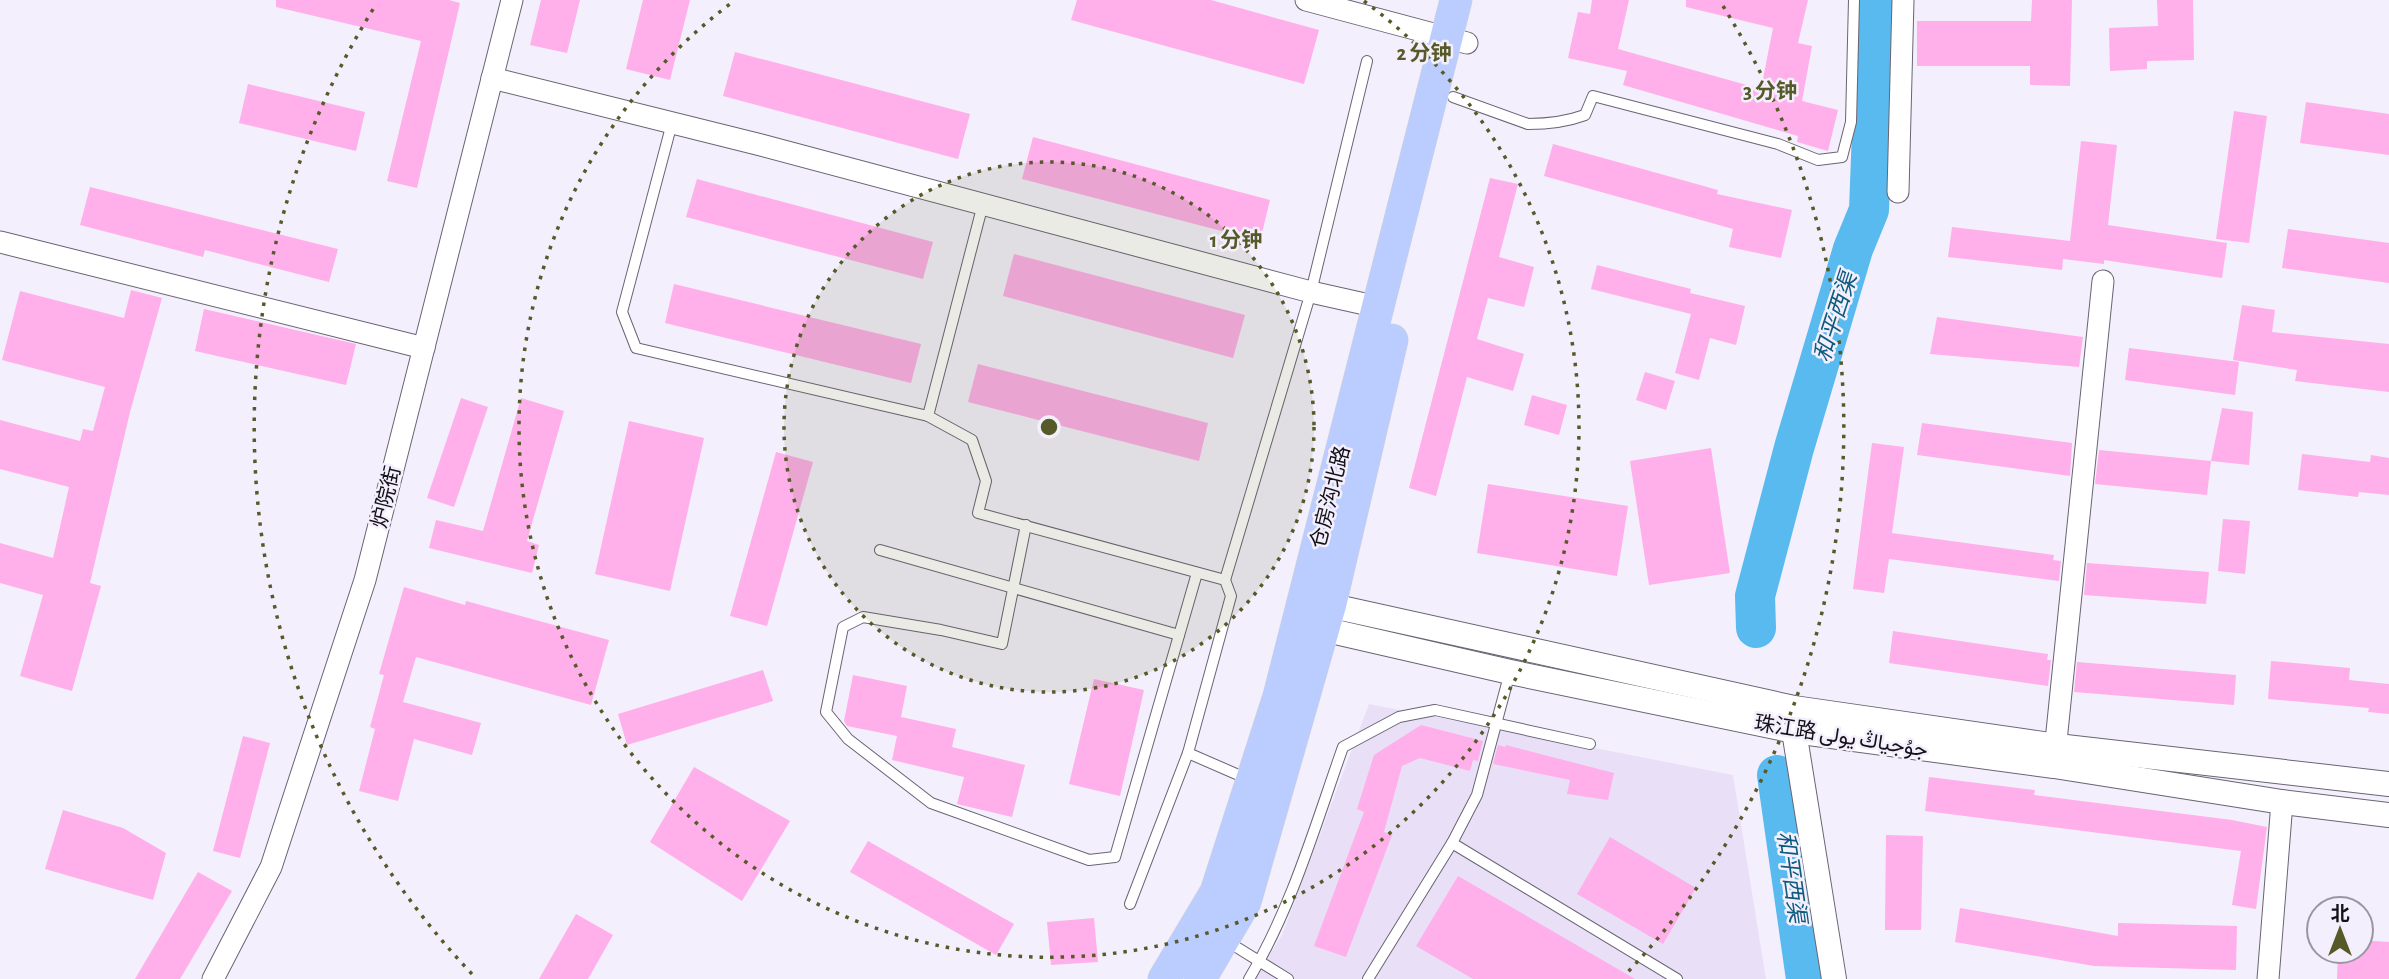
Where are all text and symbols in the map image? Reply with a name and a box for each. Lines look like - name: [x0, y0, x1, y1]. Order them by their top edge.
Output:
- text: 2 分钟: [1396, 42, 1452, 64]
- text: 3 分钟: [1743, 80, 1797, 102]
- text: 1 分钟: [1210, 229, 1262, 251]
- water label: 和平西渠: [1809, 267, 1863, 365]
- centre of rings: [1037, 415, 1061, 439]
- street label: 仓房沟北路: [1307, 443, 1353, 551]
- street label: 炉院街: [368, 464, 404, 530]
- street label: 珠江路 جۇجياڭ يولى: [1752, 711, 1929, 763]
- water label: 和平西渠: [1773, 830, 1811, 927]
- north arrow: [2305, 895, 2375, 965]
- text: 北: [2330, 904, 2350, 924]

